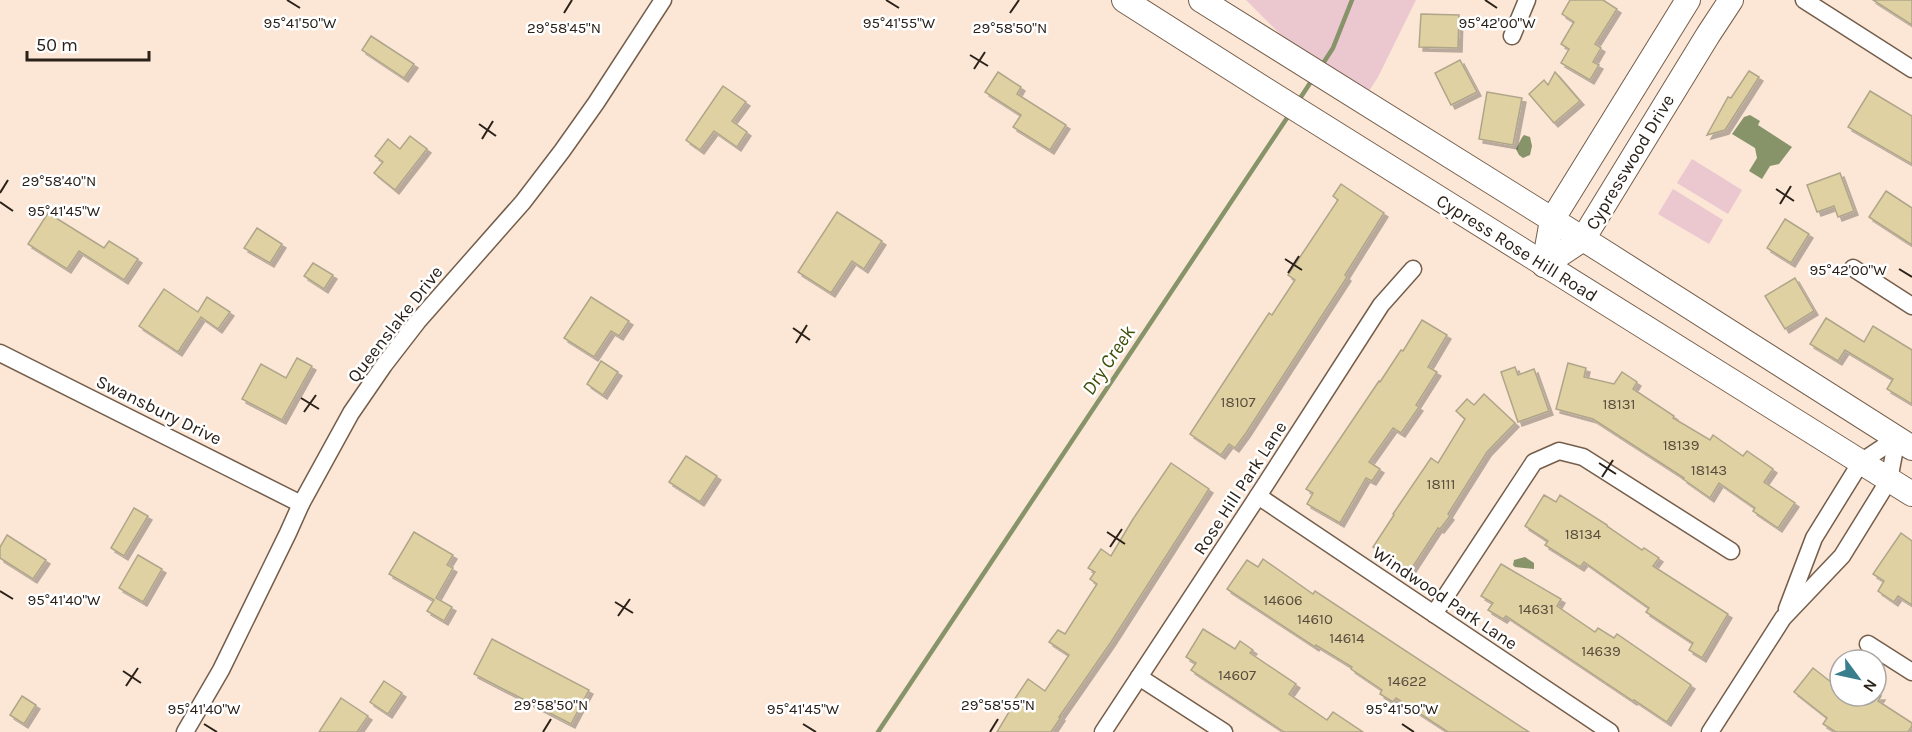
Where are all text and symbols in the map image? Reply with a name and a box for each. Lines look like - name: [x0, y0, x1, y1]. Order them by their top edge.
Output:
- text: 95°41'50"W: [264, 14, 337, 32]
- text: 95°41'55"W: [863, 14, 936, 32]
- text: 95°42'00"W: [1458, 14, 1536, 32]
- text: 29°58'45"N: [527, 19, 601, 37]
- text: 29°58'50"N: [973, 19, 1047, 37]
- scale bar: [27, 24, 148, 62]
- text: 50 m: [36, 34, 78, 56]
- street label: Cypresswood Drive: [1581, 90, 1679, 234]
- text: 29°58'40"N: [22, 172, 96, 190]
- street label: Cypress Rose Hill Road: [1432, 189, 1602, 307]
- text: 95°41'45"W: [28, 202, 101, 220]
- street label: Queenslake Drive: [343, 261, 447, 387]
- text: 95°42'00"W: [1809, 261, 1887, 279]
- water label: Dry Creek: [1077, 321, 1140, 399]
- street label: Swansbury Drive: [93, 370, 225, 450]
- house number: 18107: [1220, 393, 1256, 411]
- house number: 18131: [1603, 395, 1635, 413]
- street label: Rose Hill Park Lane: [1189, 417, 1291, 559]
- house number: 18139: [1663, 436, 1699, 454]
- house number: 18143: [1691, 461, 1727, 479]
- house number: 18111: [1426, 475, 1456, 493]
- house number: 18134: [1565, 525, 1602, 543]
- street label: Windwood Park Lane: [1368, 541, 1522, 655]
- text: 95°41'40"W: [28, 591, 101, 609]
- house number: 14606: [1263, 591, 1303, 609]
- house number: 14631: [1518, 600, 1554, 618]
- house number: 14610: [1297, 610, 1333, 628]
- house number: 14614: [1329, 629, 1365, 647]
- house number: 14639: [1581, 642, 1621, 660]
- north arrow: [1828, 648, 1888, 708]
- house number: 14607: [1218, 666, 1256, 684]
- house number: 14622: [1387, 672, 1427, 690]
- text: N: [1859, 676, 1881, 696]
- text: 29°58'50"N: [514, 696, 588, 714]
- text: 29°58'55"N: [961, 696, 1035, 714]
- text: 95°41'40"W: [168, 700, 241, 718]
- text: 95°41'45"W: [767, 700, 840, 718]
- text: 95°41'50"W: [1366, 700, 1439, 718]

